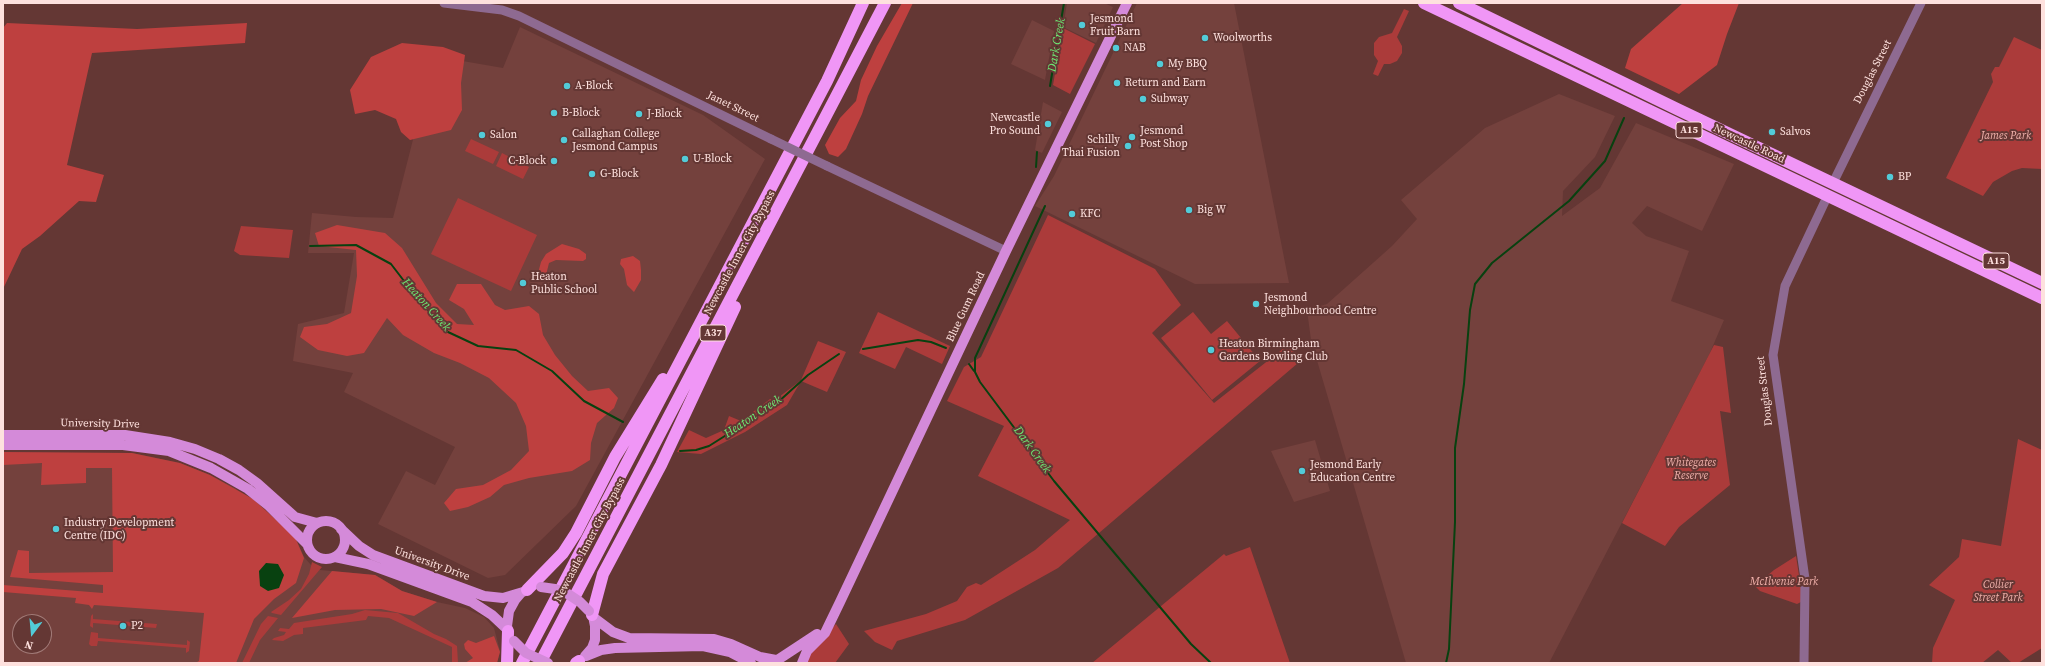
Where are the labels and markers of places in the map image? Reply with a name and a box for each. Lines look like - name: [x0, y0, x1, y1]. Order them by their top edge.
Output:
- place label: Jesmond Fruit Barn: [1090, 12, 1140, 38]
- marker: Jesmond Fruit Barn: [1077, 20, 1087, 30]
- place label: Woolworths: [1213, 31, 1272, 45]
- marker: Woolworths: [1200, 33, 1210, 43]
- place label: NAB: [1124, 41, 1146, 55]
- marker: NAB: [1111, 43, 1121, 53]
- place label: My BBQ: [1168, 57, 1207, 71]
- marker: My BBQ: [1155, 59, 1165, 69]
- place label: Return and Earn: [1125, 76, 1206, 90]
- marker: Return and Earn: [1112, 78, 1122, 88]
- place label: A-Block: [575, 79, 613, 93]
- marker: A-Block: [562, 81, 572, 91]
- place label: Subway: [1151, 92, 1189, 106]
- marker: Subway: [1138, 94, 1148, 104]
- place label: B-Block: [562, 106, 600, 120]
- place label: J-Block: [647, 107, 682, 121]
- marker: B-Block: [549, 108, 559, 118]
- marker: J-Block: [634, 109, 644, 119]
- place label: Newcastle Pro Sound: [990, 111, 1040, 137]
- marker: Newcastle Pro Sound: [1043, 119, 1053, 129]
- place label: Jesmond Post Shop: [1140, 124, 1188, 150]
- place label: Salvos: [1780, 125, 1811, 139]
- place label: Callaghan College Jesmond Campus: [572, 127, 660, 153]
- marker: Salvos: [1767, 127, 1777, 137]
- place label: Salon: [490, 128, 517, 142]
- marker: Salon: [477, 130, 487, 140]
- marker: Jesmond Post Shop: [1127, 132, 1137, 142]
- place label: Schilly Thai Fusion: [1062, 133, 1120, 159]
- marker: Callaghan College Jesmond Campus: [559, 135, 569, 145]
- marker: Schilly Thai Fusion: [1123, 141, 1133, 151]
- place label: U-Block: [693, 152, 732, 166]
- place label: C-Block: [508, 154, 546, 168]
- marker: U-Block: [680, 154, 690, 164]
- marker: C-Block: [549, 156, 559, 166]
- place label: G-Block: [600, 167, 639, 181]
- marker: G-Block: [587, 169, 597, 179]
- place label: BP: [1898, 170, 1911, 184]
- marker: BP: [1885, 172, 1895, 182]
- place label: Big W: [1197, 203, 1226, 217]
- marker: Big W: [1184, 205, 1194, 215]
- place label: KFC: [1080, 207, 1101, 221]
- marker: KFC: [1067, 209, 1077, 219]
- place label: Heaton Public School: [531, 270, 597, 296]
- marker: Heaton Public School: [518, 278, 528, 288]
- place label: Jesmond Neighbourhood Centre: [1264, 291, 1377, 317]
- marker: Jesmond Neighbourhood Centre: [1251, 299, 1261, 309]
- place label: Heaton Birmingham Gardens Bowling Club: [1219, 337, 1328, 363]
- marker: Heaton Birmingham Gardens Bowling Club: [1206, 345, 1216, 355]
- place label: Jesmond Early Education Centre: [1310, 458, 1395, 484]
- marker: Jesmond Early Education Centre: [1297, 466, 1307, 476]
- place label: Industry Development Centre (IDC): [64, 516, 174, 542]
- marker: Industry Development Centre (IDC): [51, 524, 61, 534]
- place label: P2: [131, 619, 143, 633]
- marker: P2: [118, 621, 128, 631]

